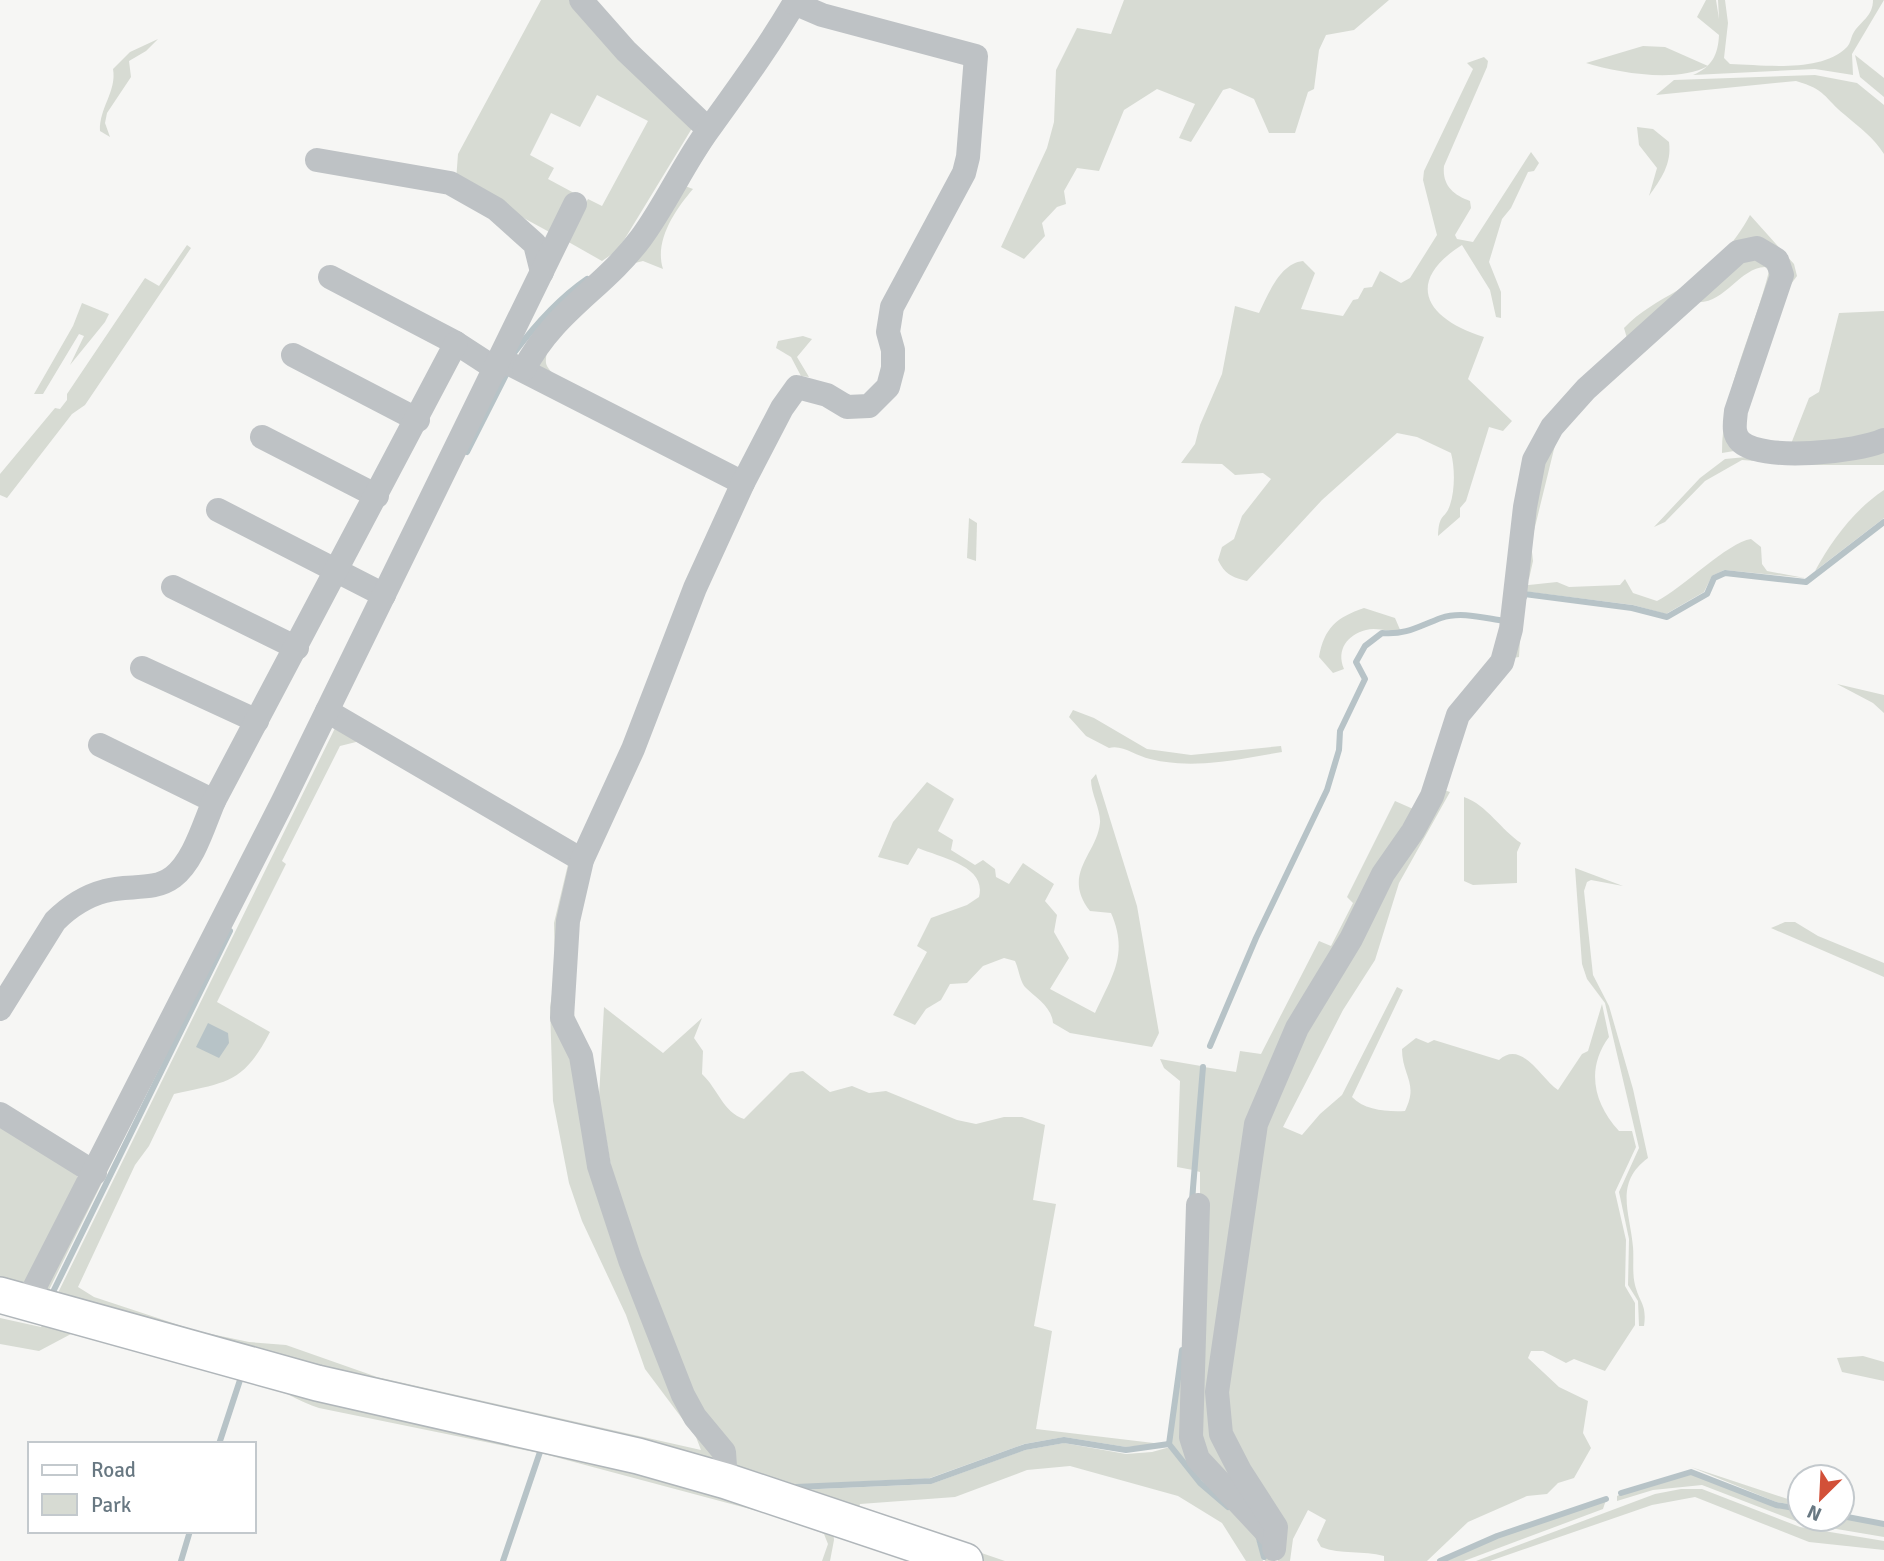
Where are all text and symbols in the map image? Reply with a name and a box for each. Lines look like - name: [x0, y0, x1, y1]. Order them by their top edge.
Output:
- legend: [28, 1442, 256, 1533]
- text: Road: [91, 1457, 136, 1483]
- north arrow: [1786, 1463, 1856, 1533]
- text: Park: [91, 1492, 132, 1518]
- text: N: [1804, 1499, 1825, 1526]

